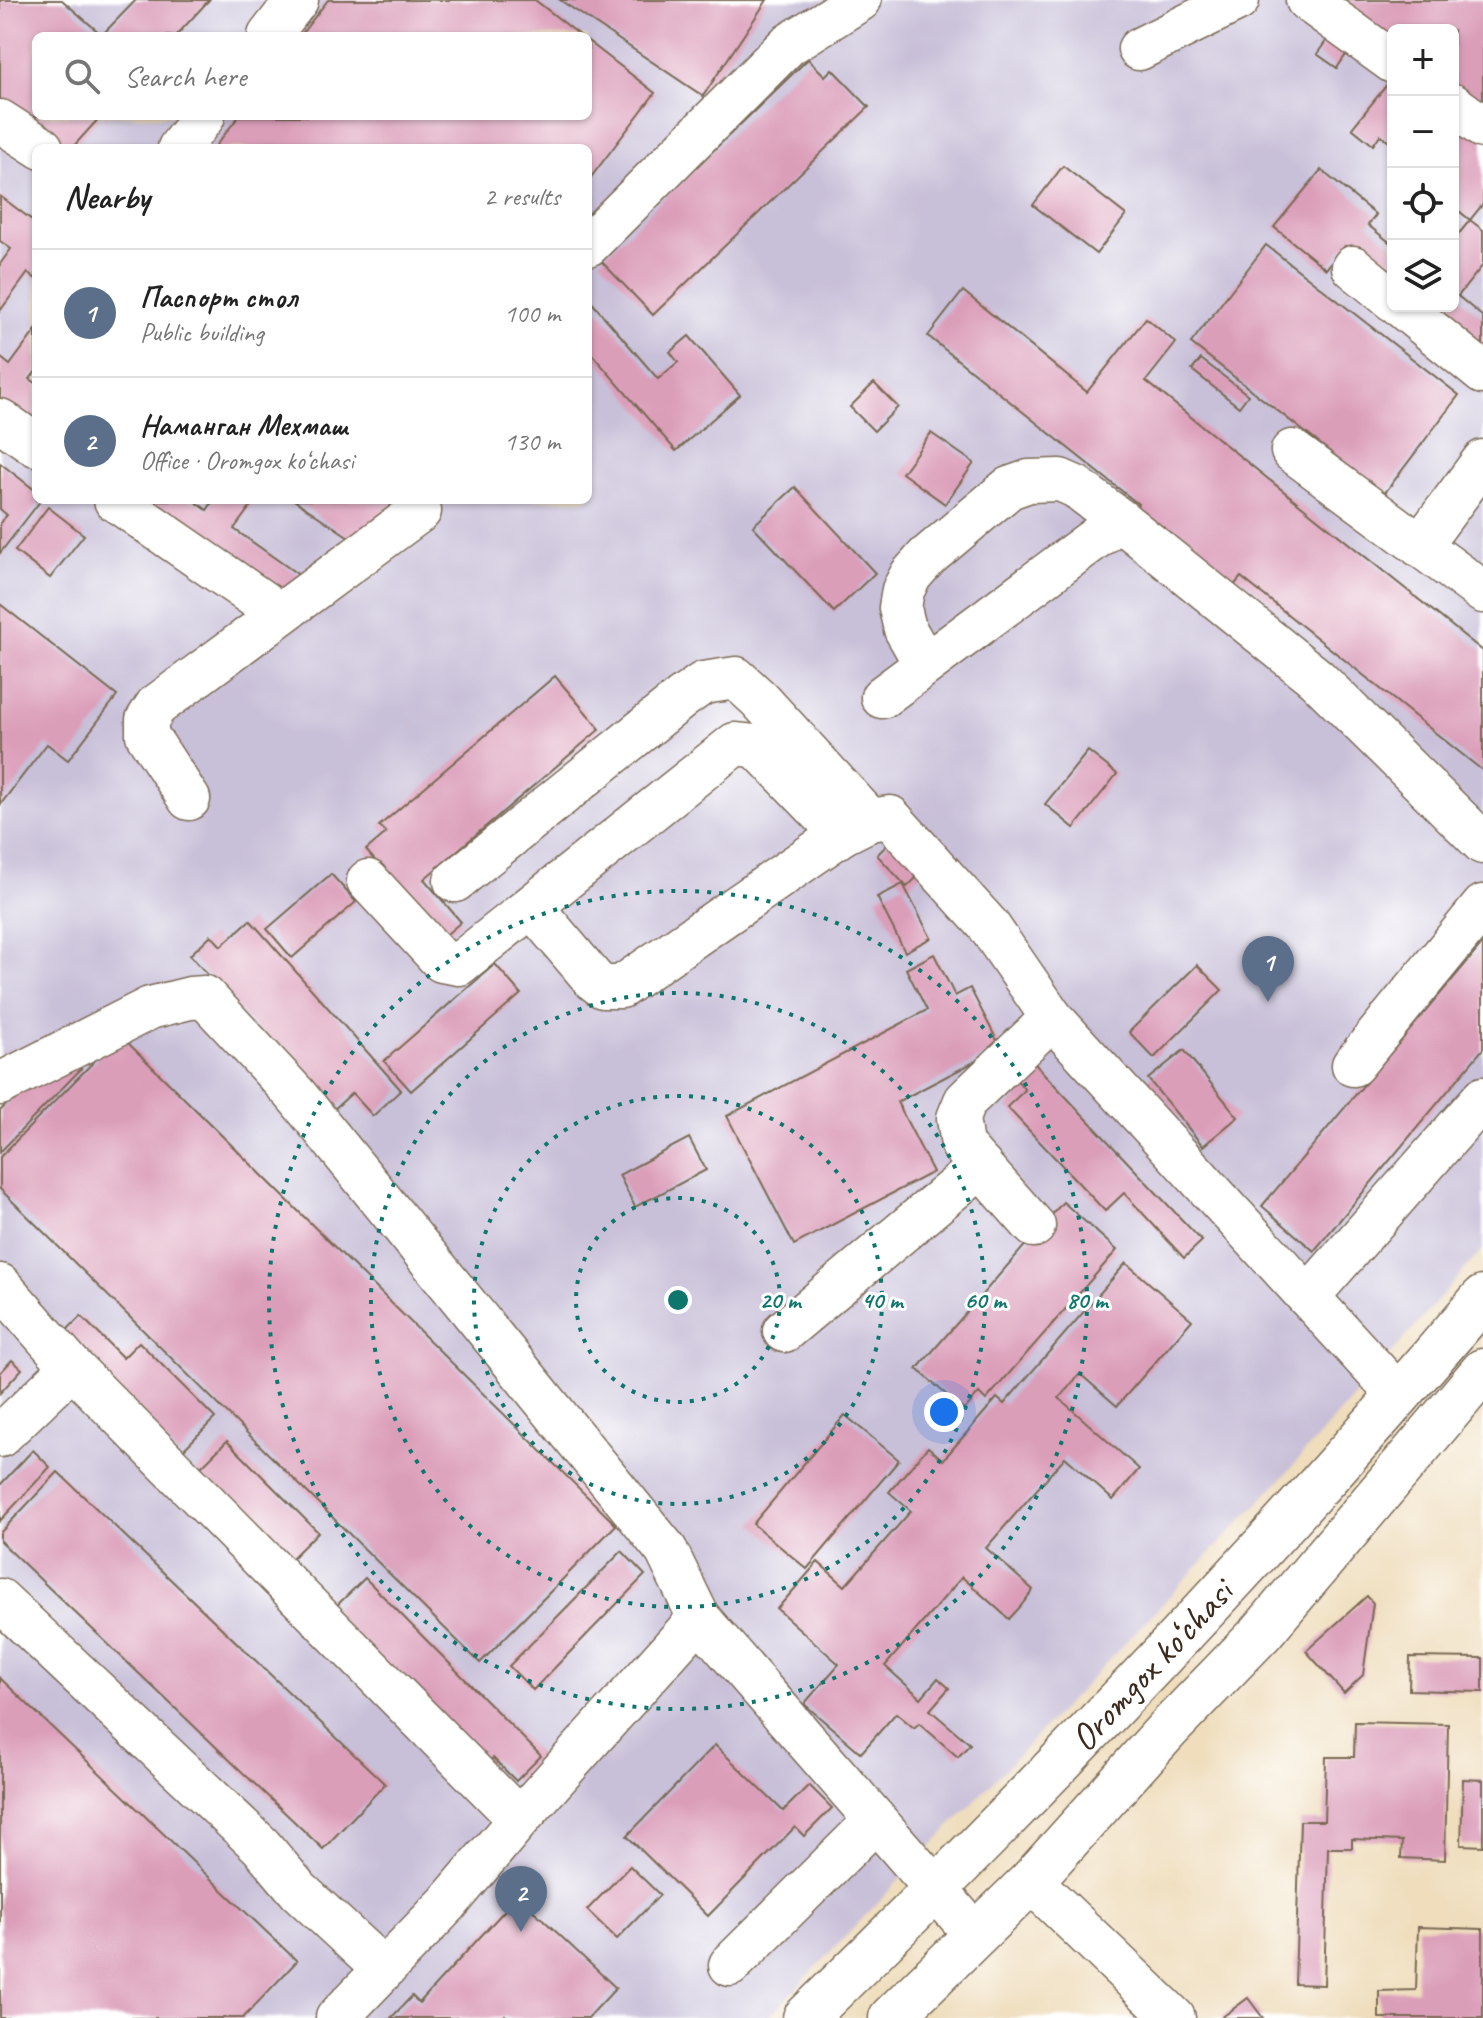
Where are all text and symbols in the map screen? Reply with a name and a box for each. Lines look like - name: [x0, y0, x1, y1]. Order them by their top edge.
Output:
- map controls: [1387, 24, 1459, 312]
- button: +: [1387, 24, 1459, 96]
- search box: [32, 32, 592, 120]
- icon: search: [60, 54, 104, 98]
- text: Search here: [124, 57, 246, 95]
- button: −: [1387, 96, 1459, 168]
- button: locate: [1387, 168, 1459, 240]
- text: Nearby: [64, 175, 150, 218]
- text: 2 results: [484, 180, 560, 213]
- button: layers: [1387, 240, 1459, 312]
- text: Паспорт стол: [140, 278, 297, 316]
- text: 1: [84, 297, 96, 330]
- text: 100 m: [504, 297, 560, 330]
- text: Public building: [140, 316, 263, 349]
- text: Наманган Мехмаш: [140, 406, 348, 444]
- text: 2: [84, 425, 96, 458]
- text: 130 m: [504, 425, 560, 458]
- text: Office · Oromgox ko‘chasi: [140, 444, 354, 477]
- pin: 1: [1242, 936, 1294, 1002]
- text: 20 m: [759, 1285, 803, 1315]
- text: 40 m: [861, 1285, 905, 1315]
- text: 60 m: [964, 1285, 1008, 1315]
- text: 80 m: [1066, 1285, 1110, 1315]
- centre of rings: [664, 1286, 692, 1314]
- your location: [924, 1392, 964, 1432]
- street label: Oromgox ko‘chasi: [1060, 1567, 1245, 1761]
- pin: 2: [495, 1866, 547, 1932]

